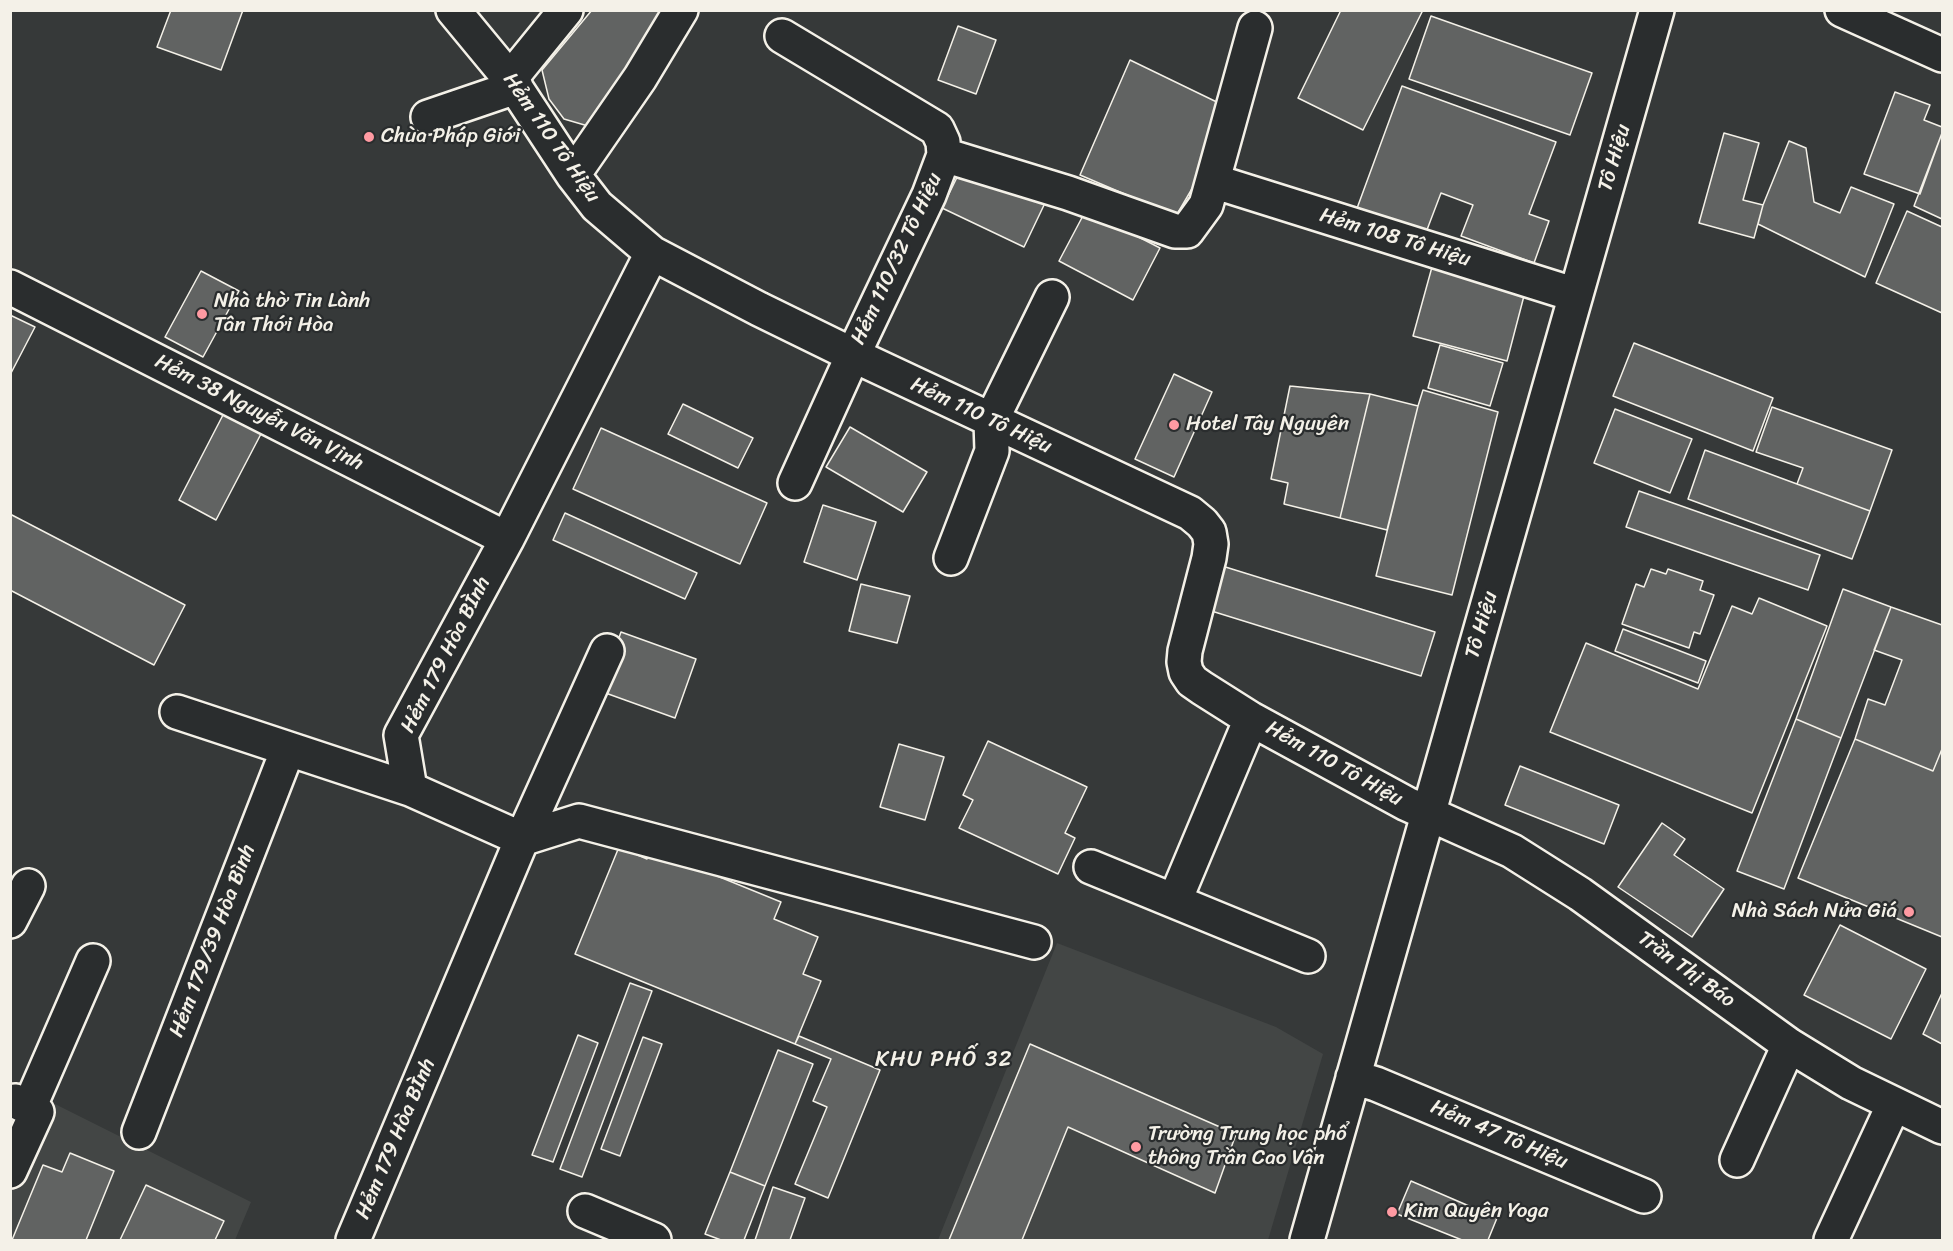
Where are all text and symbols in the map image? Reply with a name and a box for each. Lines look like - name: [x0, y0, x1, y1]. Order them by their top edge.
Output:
- street label: Hẻm 110 Tô Hiệu: [497, 68, 605, 208]
- street label: Tô Hiệu: [1593, 122, 1637, 194]
- place label: Chùa Pháp Giới: [381, 124, 520, 150]
- marker: Chùa Pháp Giới: [362, 130, 376, 144]
- street label: Hẻm 110/32 Tô Hiệu: [846, 169, 948, 349]
- street label: Hẻm 108 Tô Hiệu: [1317, 203, 1473, 273]
- place label: Nhà thờ Tin Lành Tân Thới Hòa: [214, 289, 370, 339]
- marker: Nhà thờ Tin Lành Tân Thới Hòa: [195, 307, 209, 321]
- street label: Hẻm 38 Nguyễn Văn Vịnh: [150, 349, 368, 477]
- street label: Hẻm 110 Tô Hiệu: [907, 372, 1055, 460]
- place label: Hotel Tây Nguyên: [1186, 412, 1349, 438]
- marker: Hotel Tây Nguyên: [1167, 418, 1181, 432]
- street label: Hẻm 179 Hòa BÌnh: [396, 573, 496, 737]
- street label: Tô Hiệu: [1460, 589, 1504, 661]
- street label: Hẻm 110 Tô Hiệu: [1261, 716, 1407, 812]
- street label: Hẻm 179/39 Hòa Bình: [165, 841, 261, 1041]
- place label: Nhà Sách Nửa Giá: [1732, 899, 1897, 925]
- marker: Nhà Sách Nửa Giá: [1902, 905, 1916, 919]
- street label: Trần Thị Báo: [1632, 926, 1740, 1014]
- district label: KHU PHỐ 32: [875, 1047, 1013, 1073]
- street label: Hẻm 179 Hòa BÌnh: [351, 1055, 441, 1223]
- street label: Hẻm 47 Tô Hiệu: [1427, 1095, 1571, 1175]
- place label: Trường Trung học phổ thông Trần Cao Vân: [1148, 1122, 1347, 1172]
- marker: Trường Trung học phổ thông Trần Cao Vân: [1129, 1140, 1143, 1154]
- place label: Kim Quyên Yoga: [1404, 1199, 1549, 1225]
- marker: Kim Quyên Yoga: [1385, 1205, 1399, 1219]

